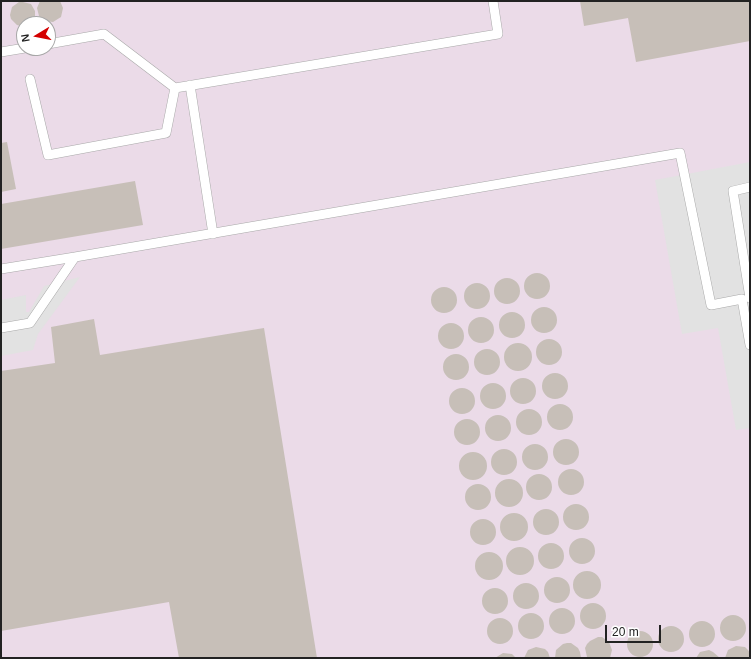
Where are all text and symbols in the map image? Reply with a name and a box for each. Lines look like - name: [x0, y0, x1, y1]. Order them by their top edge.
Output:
- north arrow: [16, 16, 56, 56]
- text: N: [19, 33, 32, 43]
- scale bar: [607, 617, 663, 643]
- text: 20 m: [612, 625, 639, 639]

